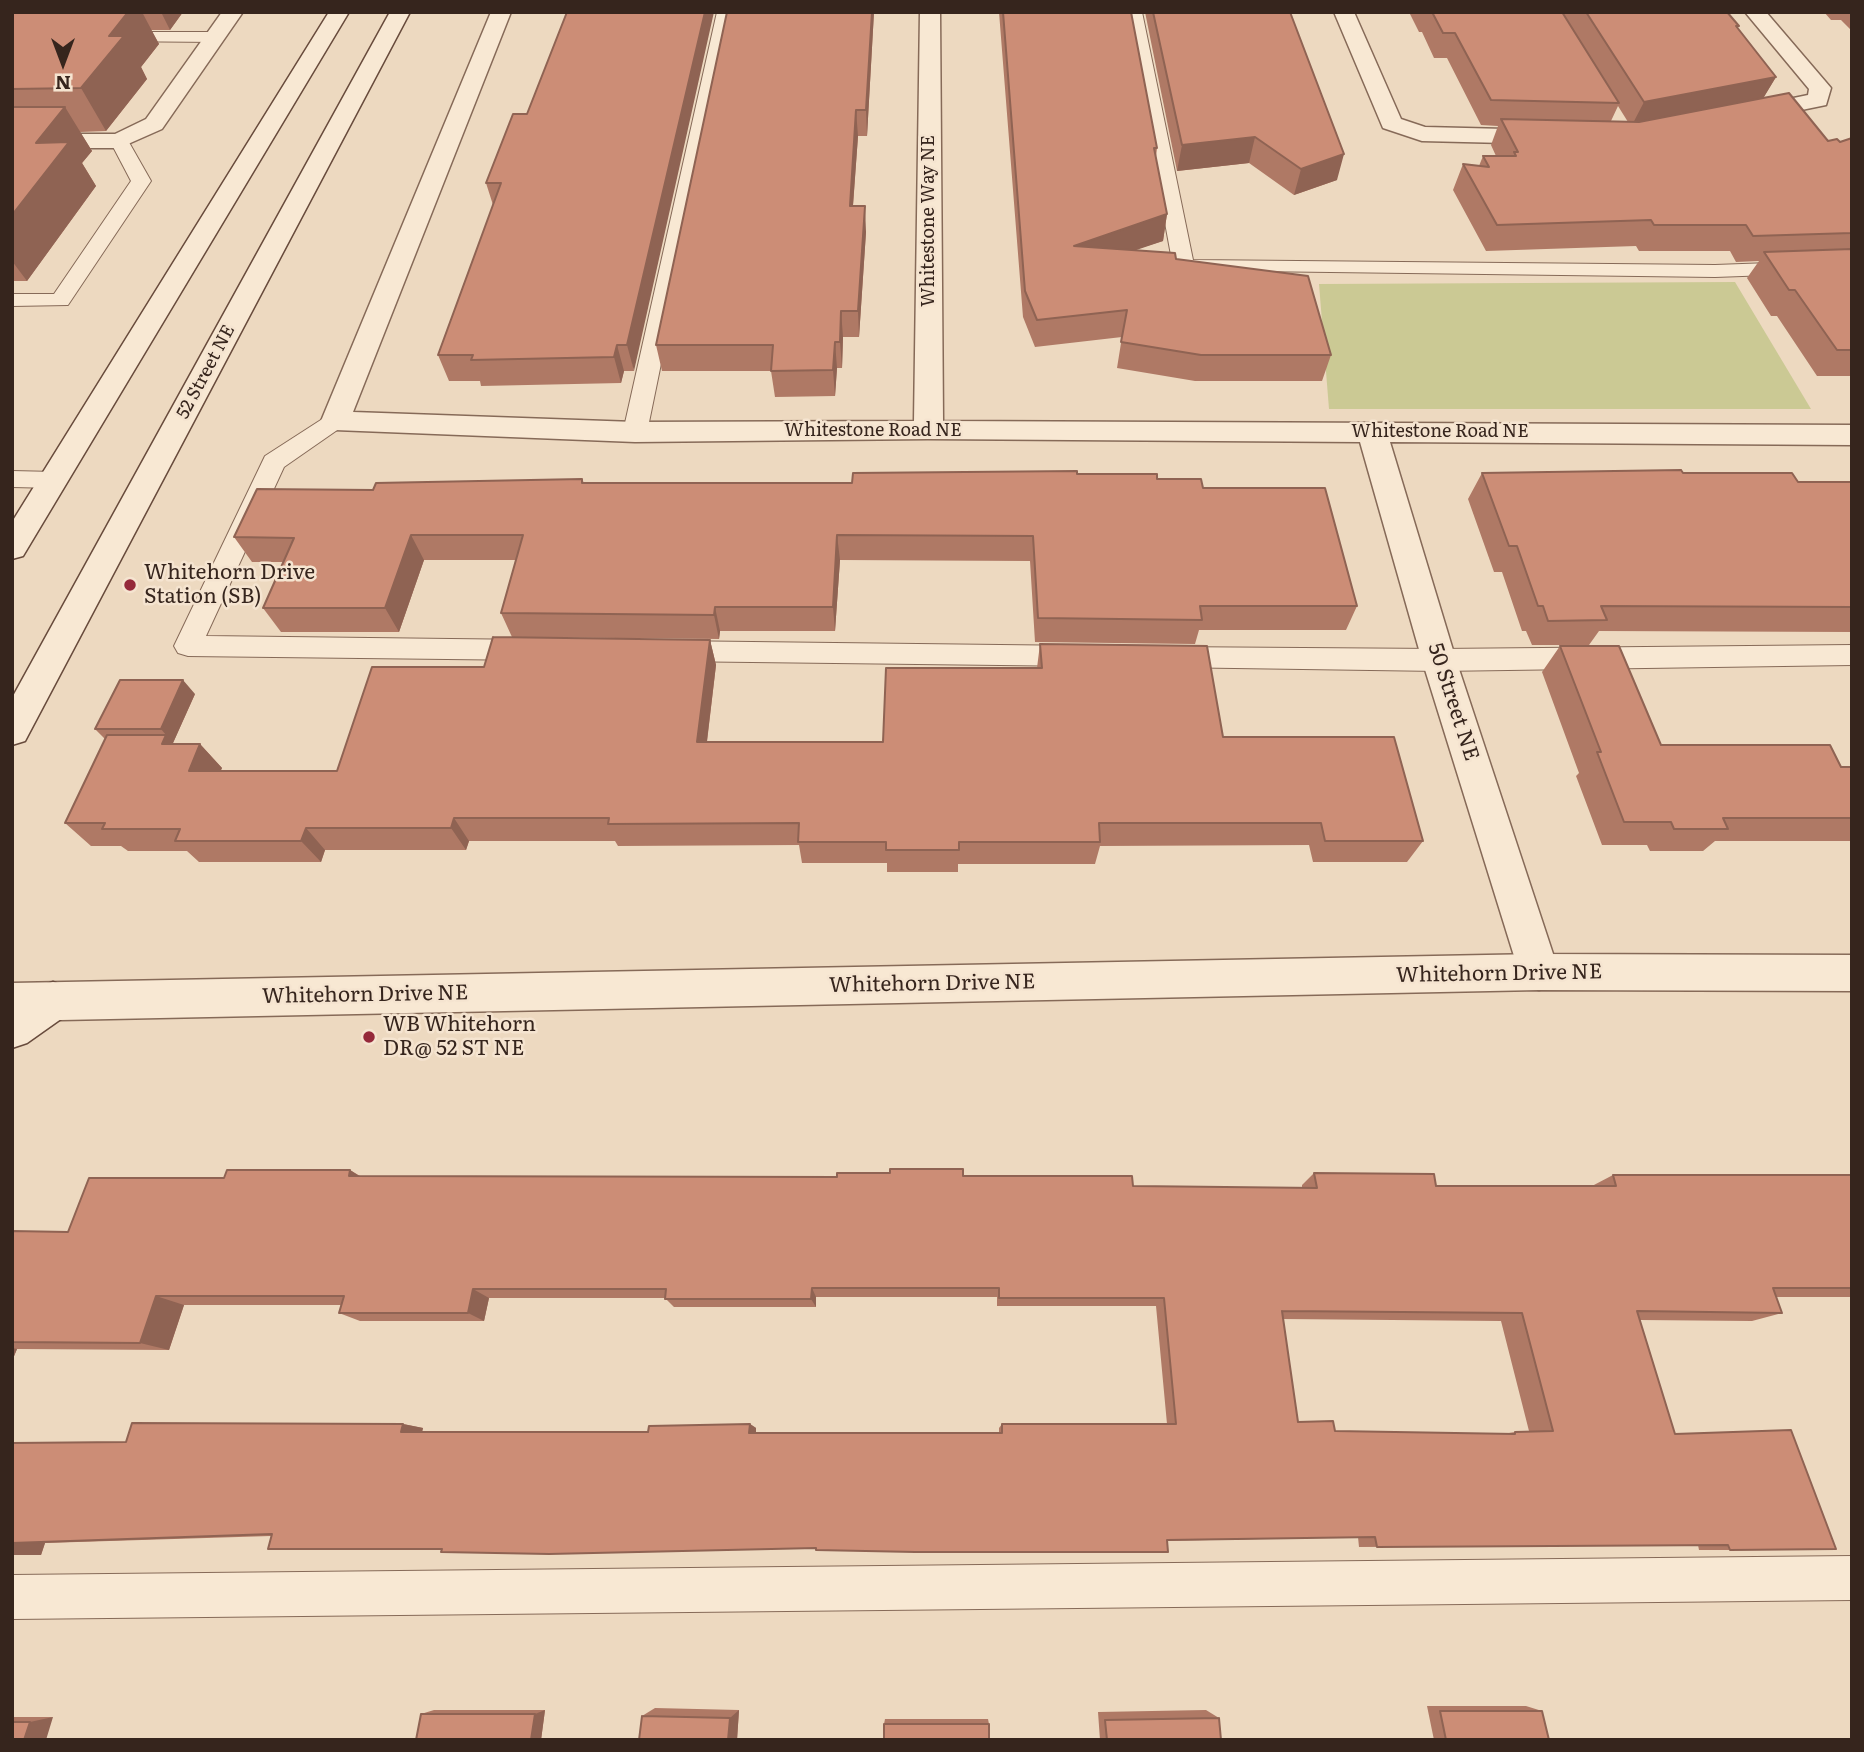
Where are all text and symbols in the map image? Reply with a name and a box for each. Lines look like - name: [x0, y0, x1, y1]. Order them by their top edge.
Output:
- north arrow: [28, 28, 98, 98]
- text: N: [55, 70, 71, 98]
- street label: Whitestone Way NE: [918, 135, 940, 307]
- street label: 52 Street NE: [172, 321, 240, 423]
- street label: Whitestone Road NE: [784, 420, 962, 442]
- street label: Whitestone Road NE: [1351, 421, 1529, 443]
- place label: Whitehorn Drive Station (SB): [144, 560, 315, 610]
- marker: Whitehorn Drive Station (SB): [122, 577, 138, 593]
- street label: 50 Street NE: [1422, 640, 1484, 764]
- street label: Whitehorn Drive NE: [1396, 960, 1602, 988]
- street label: Whitehorn Drive NE: [829, 970, 1035, 998]
- street label: Whitehorn Drive NE: [262, 981, 468, 1009]
- place label: WB Whitehorn DR@ 52 ST NE: [383, 1012, 536, 1062]
- marker: WB Whitehorn DR@ 52 ST NE: [361, 1029, 377, 1045]

